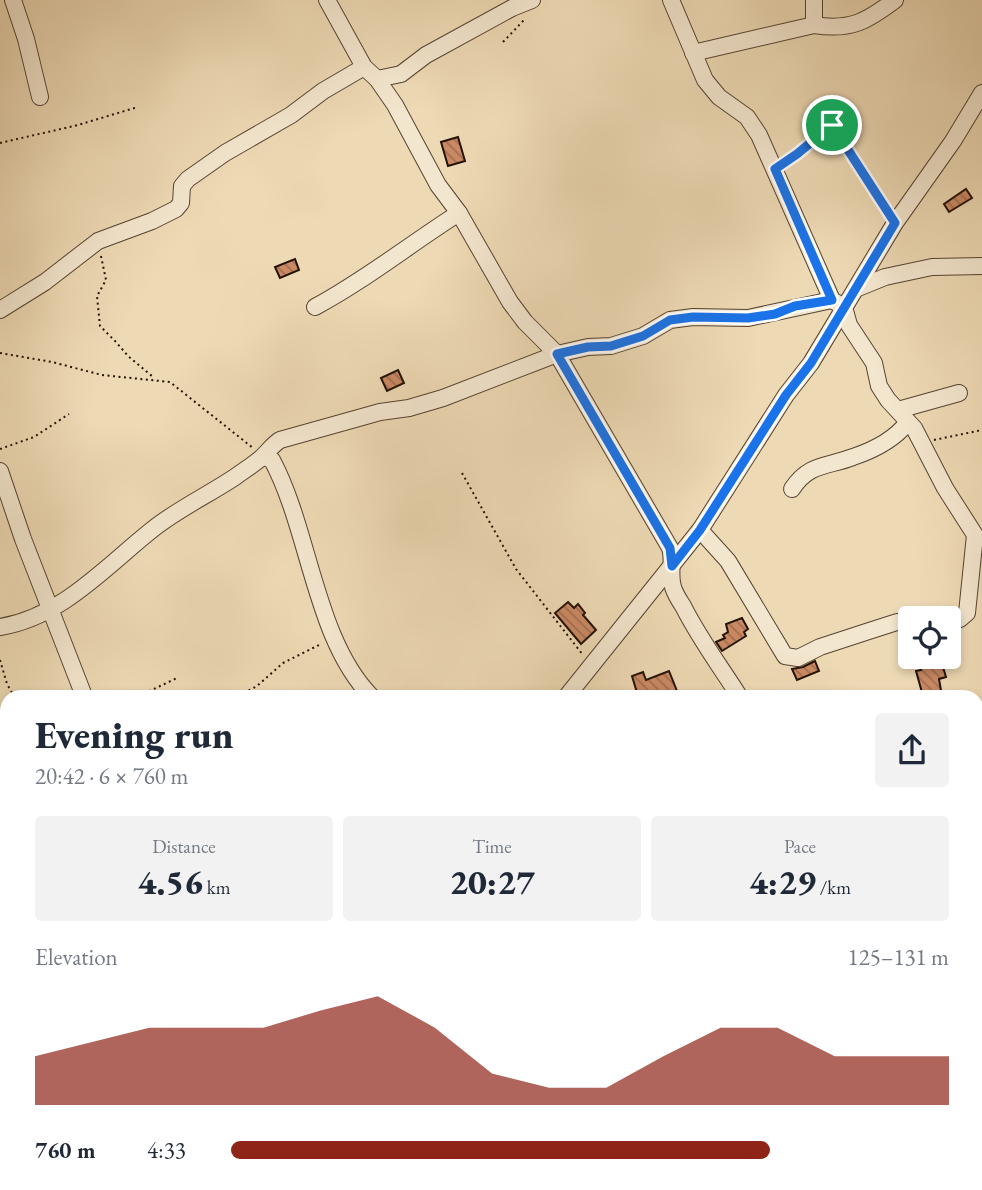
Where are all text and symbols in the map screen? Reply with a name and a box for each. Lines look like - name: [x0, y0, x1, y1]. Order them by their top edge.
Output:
- pin: [802, 95, 862, 155]
- icon: arrive: [813, 106, 851, 144]
- map controls: [898, 606, 961, 669]
- button: locate: [898, 606, 961, 669]
- text: Evening run: [35, 710, 233, 759]
- button: share: [875, 713, 949, 787]
- text: 20:42 · 6 × 760 m: [35, 761, 188, 791]
- text: Distance: [152, 834, 216, 859]
- text: Time: [472, 834, 512, 859]
- text: Pace: [784, 834, 816, 859]
- text: 4.56: [138, 859, 203, 904]
- text: 20:27: [449, 859, 535, 904]
- text: 4:29: [749, 859, 816, 904]
- text: km: [203, 875, 231, 900]
- text: /km: [816, 875, 851, 900]
- text: Elevation: [35, 942, 118, 972]
- text: 125–131 m: [848, 942, 949, 972]
- text: 760 m: [35, 1135, 96, 1165]
- text: 4:33: [147, 1135, 186, 1165]

